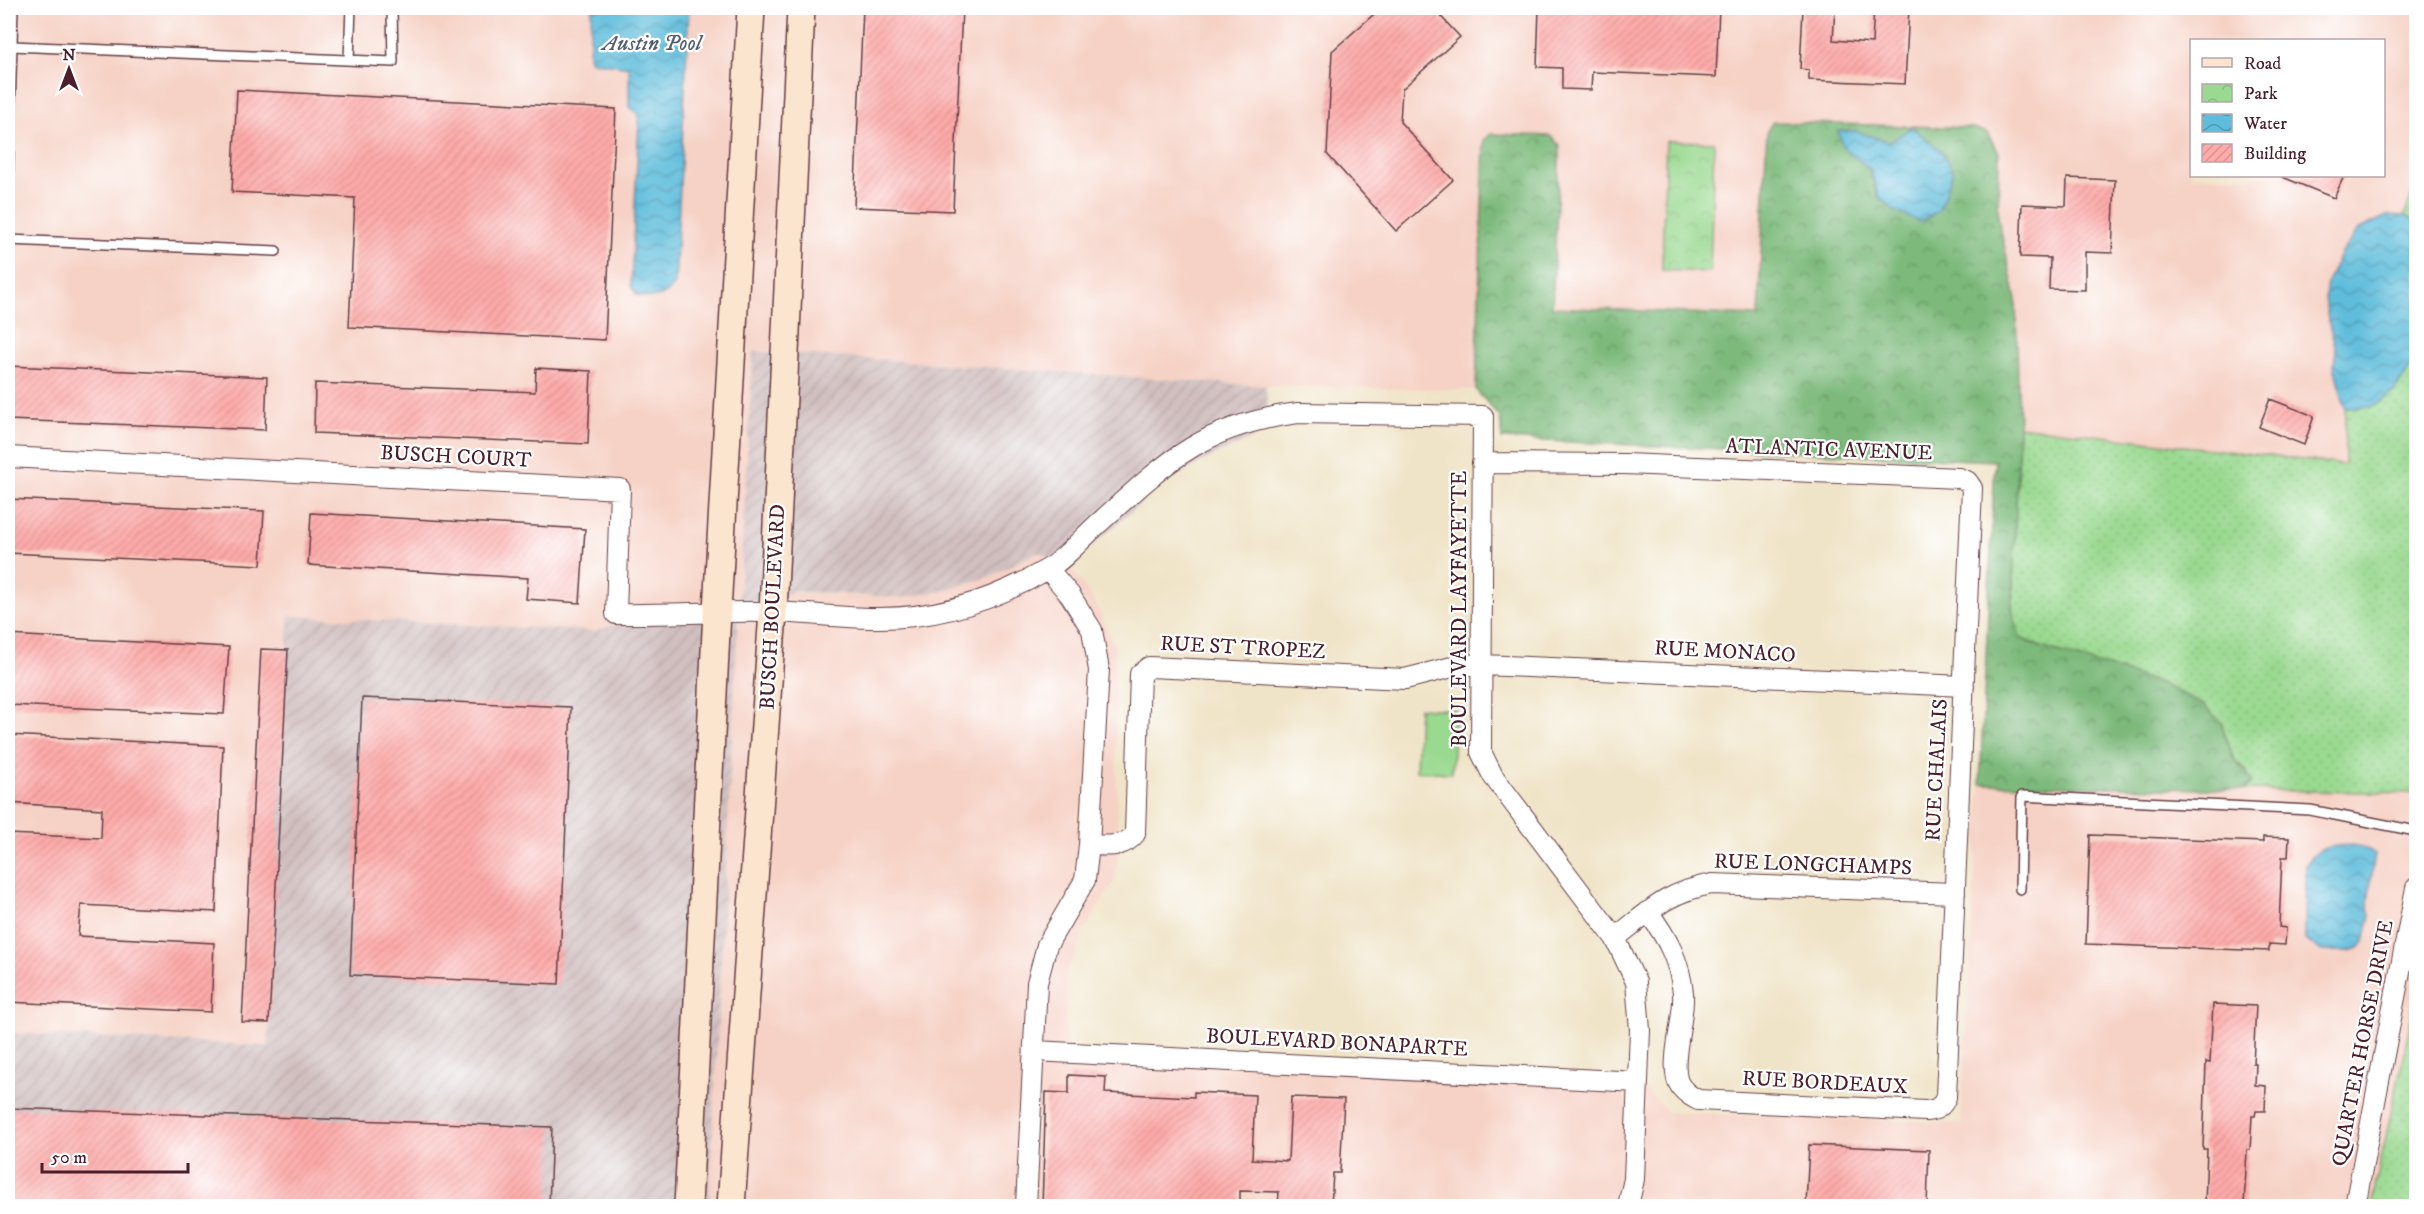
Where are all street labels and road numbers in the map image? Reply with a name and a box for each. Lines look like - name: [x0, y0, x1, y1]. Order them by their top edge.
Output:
- street label: ATLANTIC AVENUE: [1725, 433, 1933, 467]
- street label: BUSCH COURT: [380, 440, 532, 474]
- street label: BOULEVARD LAYFAYETTE: [1447, 470, 1473, 747]
- street label: BUSCH BOULEVARD: [755, 503, 791, 711]
- street label: RUE ST TROPEZ: [1160, 631, 1326, 665]
- street label: RUE MONACO: [1654, 635, 1796, 669]
- street label: RUE CHALAIS: [1920, 698, 1954, 842]
- street label: RUE LONGCHAMPS: [1714, 849, 1912, 881]
- street label: QUARTER HORSE DRIVE: [2326, 918, 2400, 1169]
- street label: BOULEVARD BONAPARTE: [1205, 1023, 1469, 1063]
- street label: RUE BORDEAUX: [1741, 1066, 1908, 1100]

